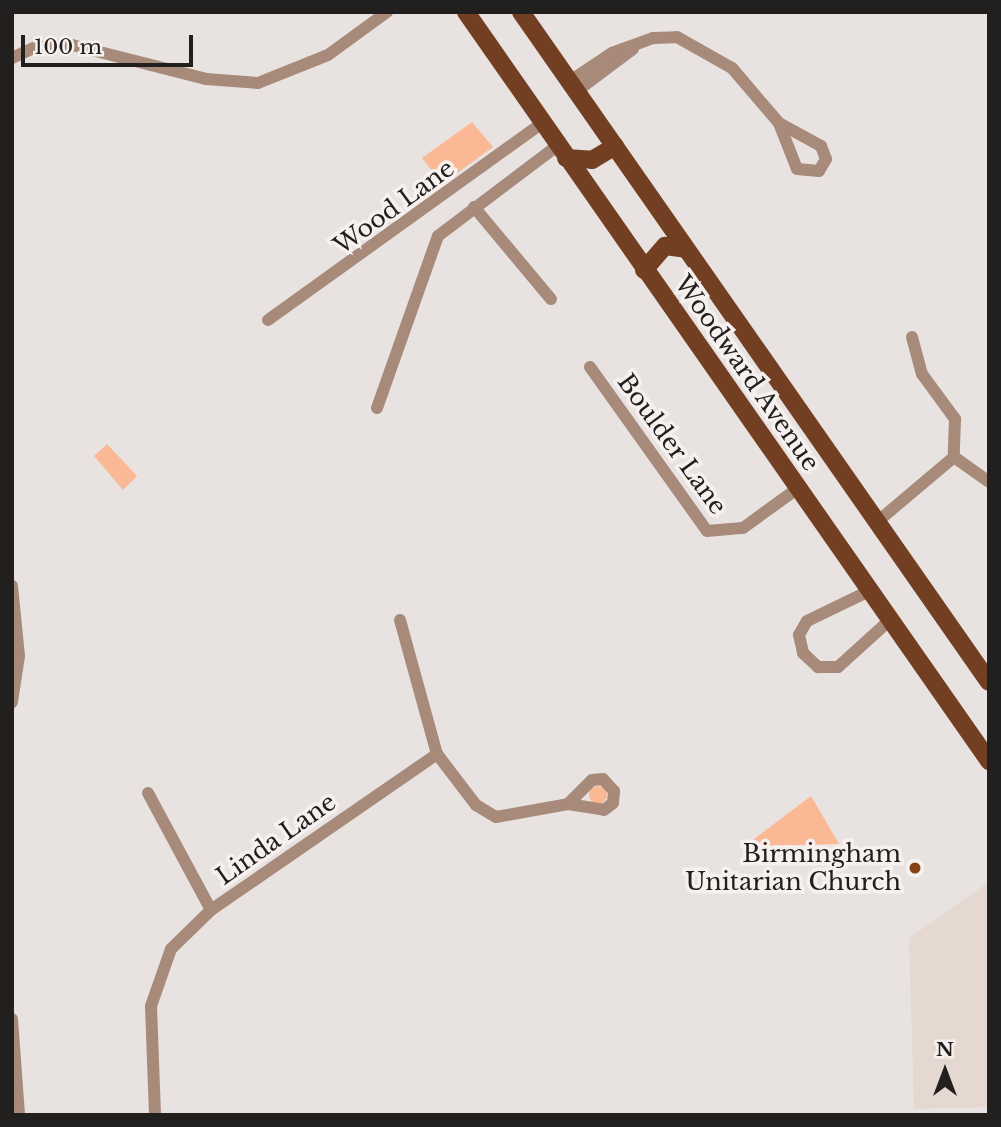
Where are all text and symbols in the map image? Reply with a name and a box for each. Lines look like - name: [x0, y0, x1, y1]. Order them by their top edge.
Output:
- scale bar: [24, 21, 196, 65]
- text: 100 m: [34, 34, 102, 60]
- street label: Wood Lane: [328, 154, 460, 260]
- street label: Woodward Avenue: [668, 269, 826, 477]
- street label: Boulder Lane: [611, 368, 733, 520]
- street label: Linda Lane: [211, 787, 341, 891]
- place label: Birmingham Unitarian Church: [685, 840, 901, 896]
- marker: Birmingham Unitarian Church: [907, 860, 923, 876]
- north arrow: [910, 1036, 980, 1106]
- text: N: [936, 1038, 954, 1061]

